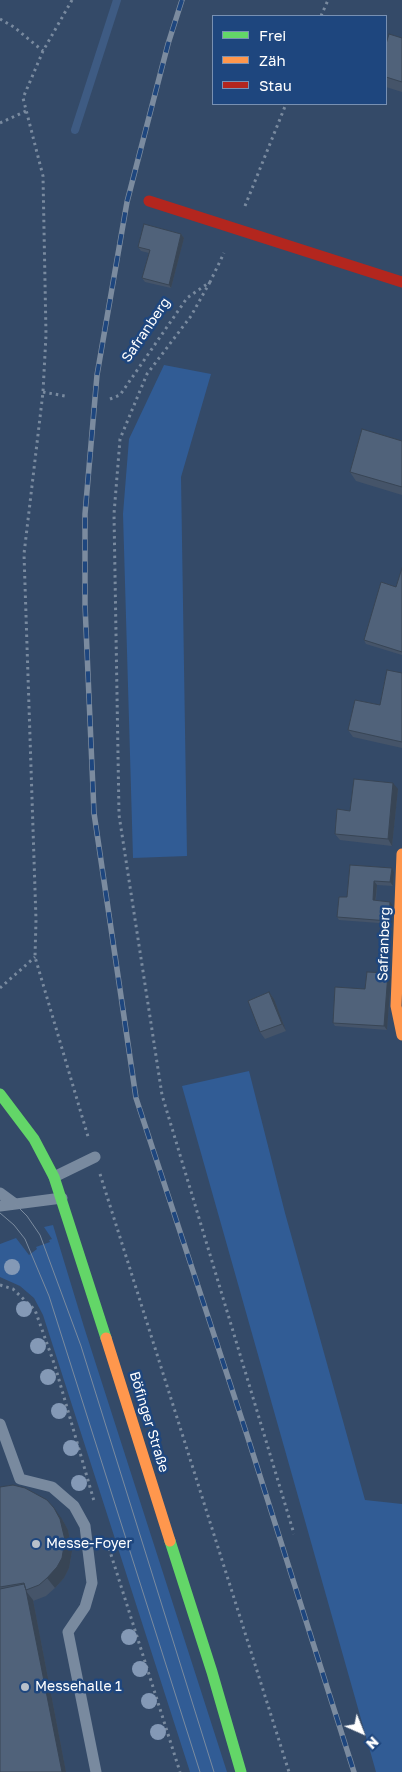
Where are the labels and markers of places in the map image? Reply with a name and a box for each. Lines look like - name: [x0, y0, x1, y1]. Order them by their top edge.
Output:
- place label: Messe-Foyer: [46, 1536, 132, 1552]
- marker: Messe-Foyer: [30, 1538, 42, 1550]
- place label: Messehalle 1: [35, 1679, 122, 1695]
- marker: Messehalle 1: [19, 1681, 31, 1693]

